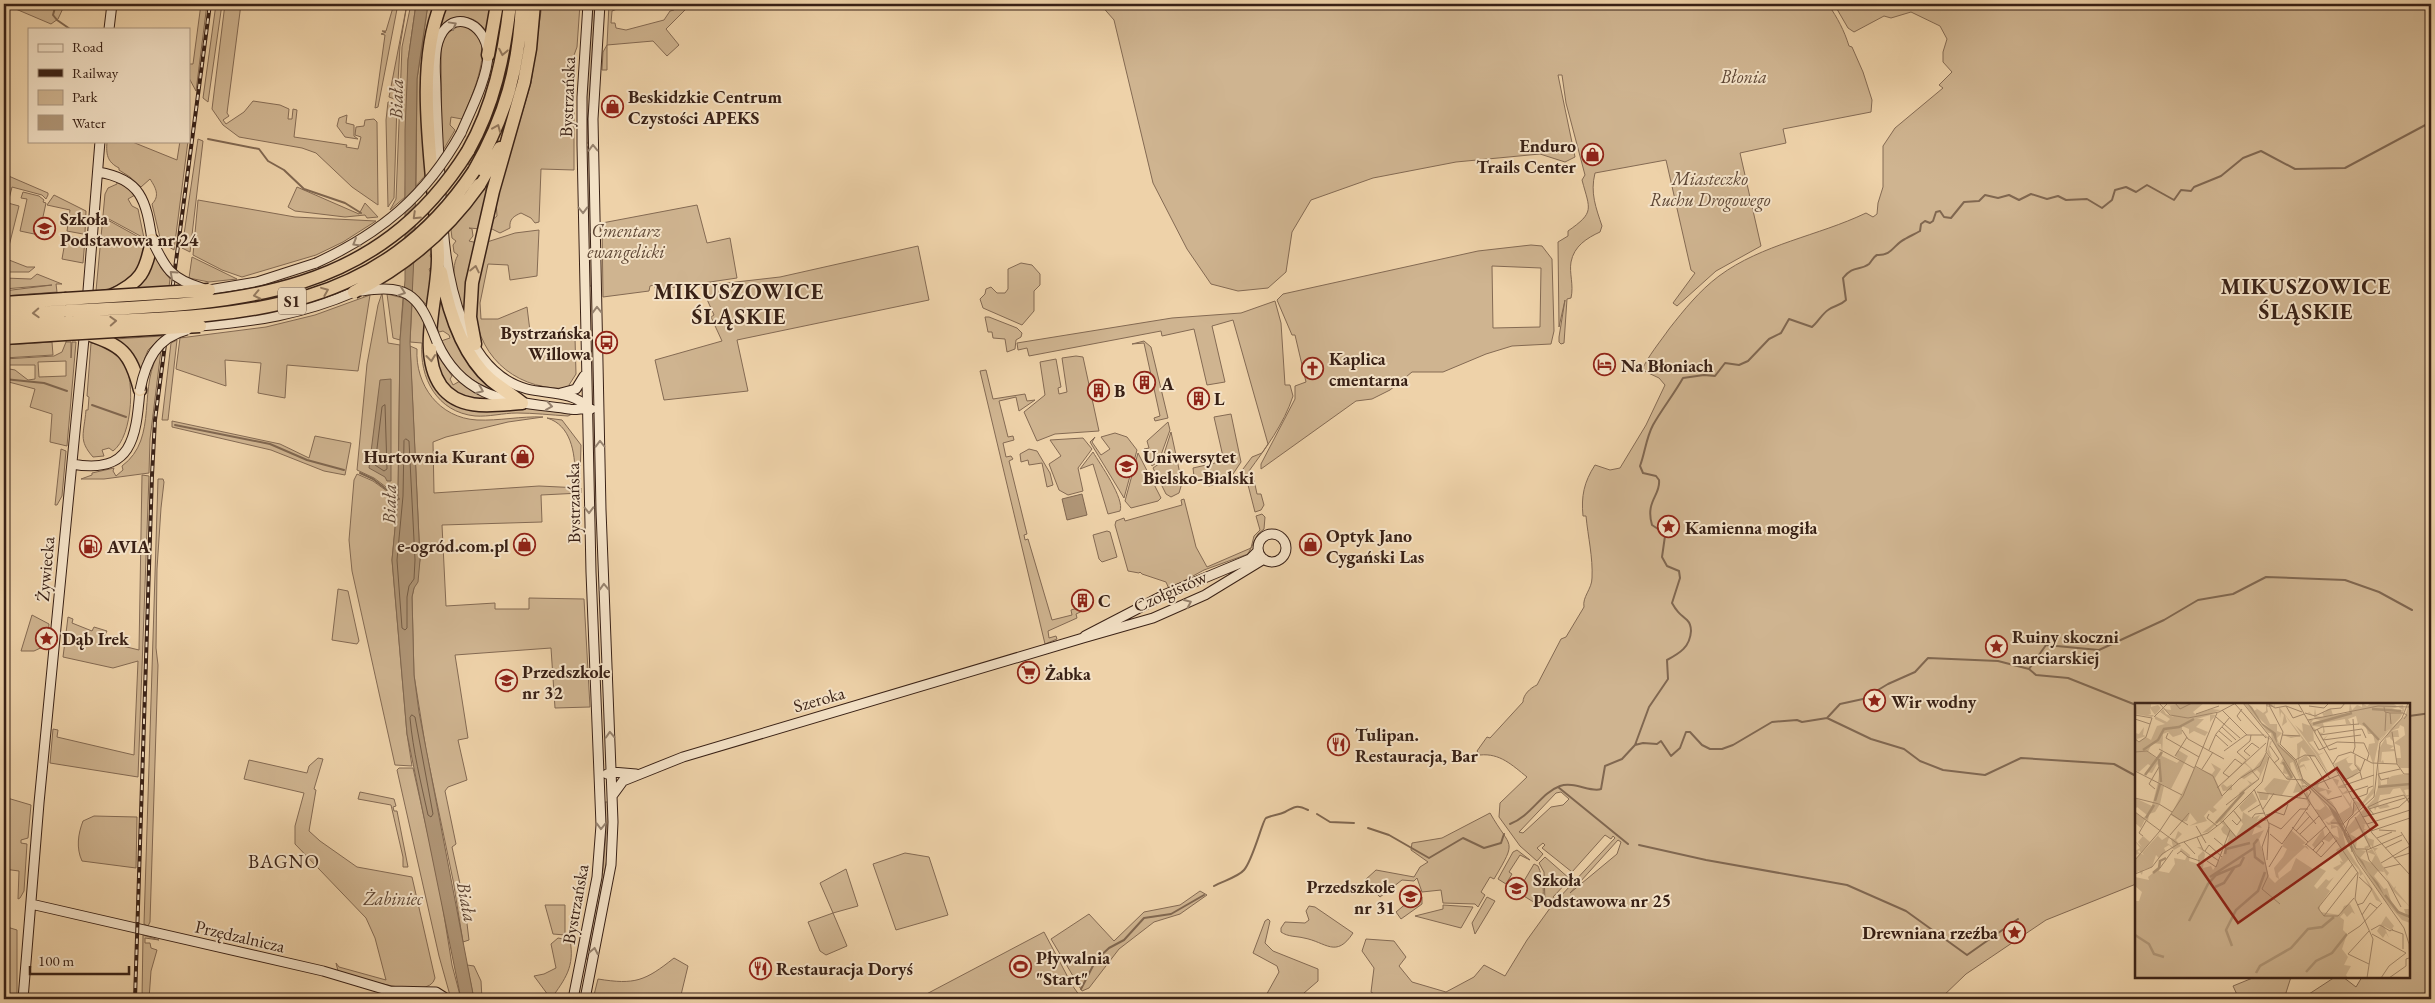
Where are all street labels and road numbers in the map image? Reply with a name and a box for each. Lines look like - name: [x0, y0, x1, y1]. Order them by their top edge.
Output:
- street label: Bystrzańska: [554, 55, 580, 138]
- road number: S1: [278, 288, 306, 314]
- street label: Bystrzańska: [561, 462, 585, 544]
- street label: Żywiecka: [31, 535, 59, 603]
- street label: Czołgistów: [1130, 564, 1211, 617]
- street label: Szeroka: [791, 680, 848, 717]
- street label: Bystrzańska: [557, 861, 593, 946]
- street label: Przędzalnicza: [193, 914, 288, 958]

